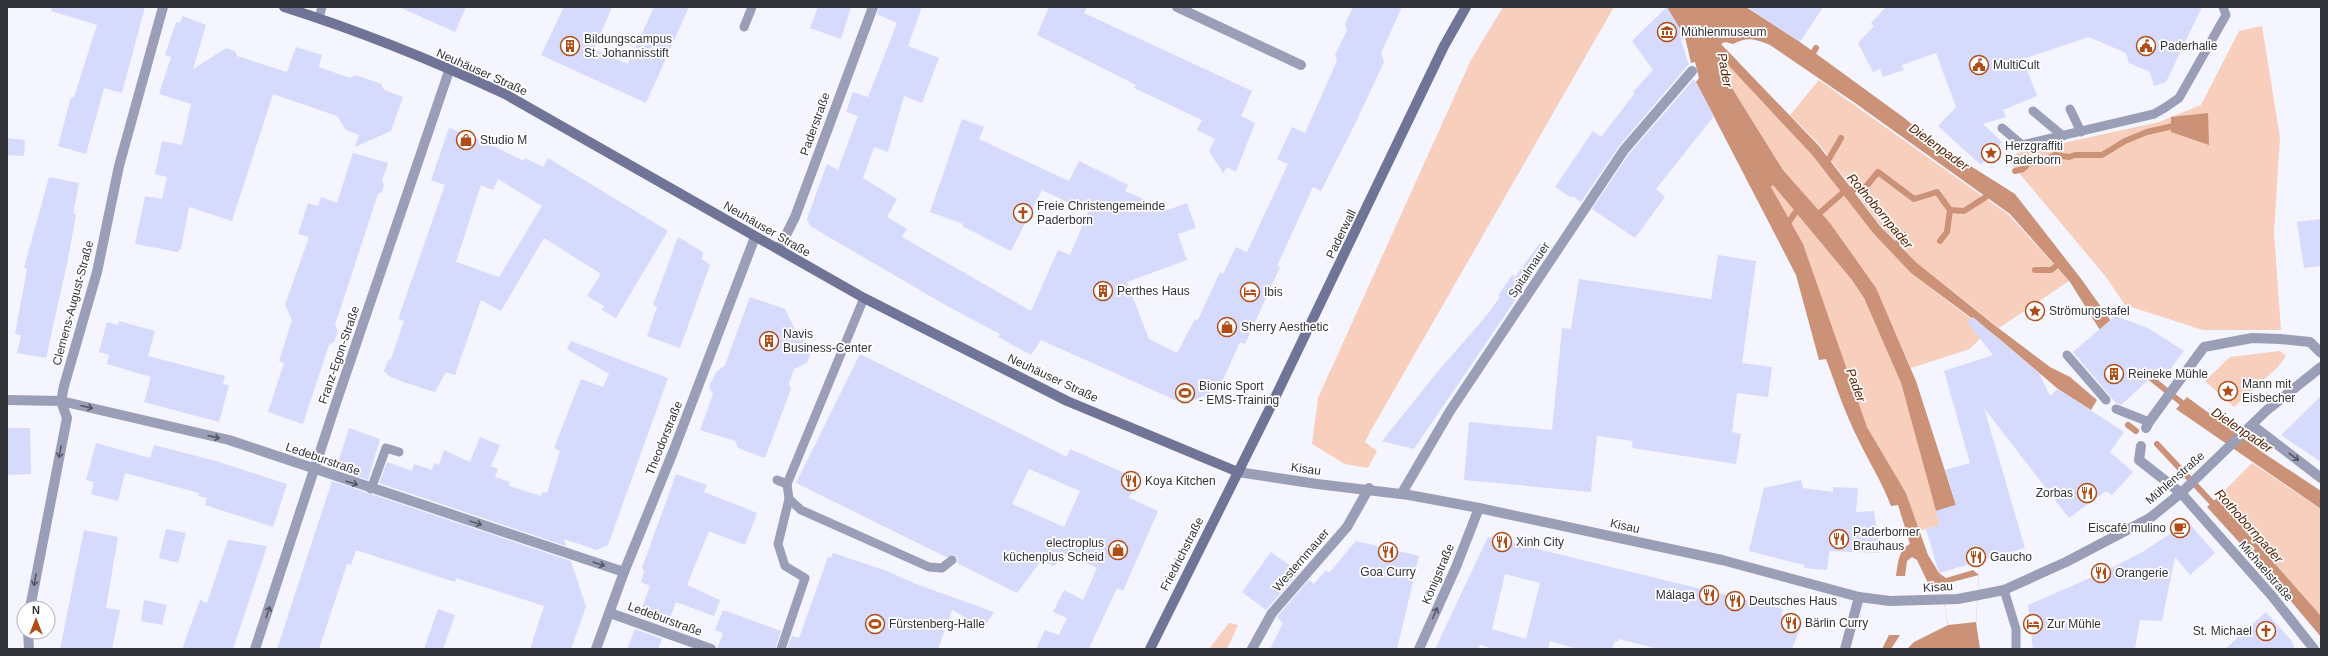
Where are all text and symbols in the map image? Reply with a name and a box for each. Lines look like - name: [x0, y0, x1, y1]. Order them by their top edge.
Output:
- museum icon: Mühlenmuseum: [1656, 21, 1678, 43]
- place label: Mühlenmuseum: [1681, 25, 1766, 39]
- place label: Bildungscampus St. Johannisstift: [584, 32, 672, 60]
- building icon: Bildungscampus St. Johannisstift: [559, 35, 581, 57]
- public building icon: Paderhalle: [2135, 35, 2157, 57]
- place label: Paderhalle: [2160, 39, 2218, 53]
- street label: Neuhäuser Straße: [434, 46, 530, 98]
- water label: Pader: [1714, 52, 1736, 89]
- public building icon: MultiCult: [1968, 54, 1990, 76]
- place label: MultiCult: [1993, 58, 2040, 72]
- street label: Paderstraße: [797, 90, 833, 157]
- water label: Dielenpader: [1906, 120, 1972, 174]
- shop icon: Studio M: [455, 129, 477, 151]
- place label: Studio M: [480, 133, 527, 147]
- place label: Herzgraffiti Paderborn: [2005, 139, 2063, 167]
- place icon: Herzgraffiti Paderborn: [1980, 142, 2002, 164]
- water label: Rothobornpader: [1844, 170, 1916, 252]
- street label: Neuhäuser Straße: [721, 198, 813, 260]
- place label: Freie Christengemeinde Paderborn: [1037, 199, 1165, 227]
- church icon: Freie Christengemeinde Paderborn: [1012, 202, 1034, 224]
- street label: Paderwall: [1323, 207, 1359, 261]
- street label: Clemens-August-Straße: [50, 239, 97, 367]
- street label: Spitalmauer: [1505, 240, 1553, 300]
- building icon: Perthes Haus: [1092, 280, 1114, 302]
- hotel icon: Ibis: [1239, 281, 1261, 303]
- place label: Perthes Haus: [1117, 284, 1190, 298]
- place label: Ibis: [1264, 285, 1283, 299]
- place icon: Strömungstafel: [2024, 300, 2046, 322]
- street label: Franz-Egon-Straße: [316, 304, 362, 406]
- place label: Strömungstafel: [2049, 304, 2130, 318]
- shop icon: Sherry Aesthetic: [1216, 316, 1238, 338]
- place label: Sherry Aesthetic: [1241, 320, 1328, 334]
- place label: Navis Business-Center: [783, 327, 872, 355]
- building icon: Navis Business-Center: [758, 330, 780, 352]
- street label: Neuhäuser Straße: [1006, 351, 1101, 405]
- building icon: Reineke Mühle: [2103, 363, 2125, 385]
- water label: Pader: [1843, 366, 1869, 404]
- place label: Reineke Mühle: [2128, 367, 2208, 381]
- place label: Mann mit Eisbecher: [2242, 377, 2295, 405]
- place label: Bionic Sport - EMS-Training: [1199, 379, 1279, 407]
- place icon: Mann mit Eisbecher: [2217, 380, 2239, 402]
- sports icon: Bionic Sport - EMS-Training: [1174, 382, 1196, 404]
- street label: Theodorstraße: [643, 399, 685, 477]
- one-way arrow: [80, 403, 93, 411]
- water label: Dielenpader: [2209, 404, 2276, 456]
- one-way arrow: [207, 433, 220, 441]
- street label: Ledeburstraße: [284, 440, 362, 478]
- one-way arrow: [56, 445, 64, 458]
- street label: Mühlenstraße: [2143, 448, 2208, 507]
- one-way arrow: [2289, 453, 2300, 462]
- street label: Kisau: [1290, 460, 1322, 478]
- restaurant icon: Koya Kitchen: [1120, 470, 1142, 492]
- place label: Koya Kitchen: [1145, 474, 1216, 488]
- one-way arrow: [346, 479, 358, 487]
- restaurant icon: Zorbas: [2076, 482, 2098, 504]
- place label: Zorbas: [2036, 486, 2073, 500]
- water label: Rothobornpader: [2212, 486, 2286, 566]
- street label: Friedrichstraße: [1157, 515, 1207, 593]
- street label: Kisau: [1609, 516, 1641, 536]
- cafe icon: Eiscafé mulino: [2169, 517, 2191, 539]
- one-way arrow: [469, 520, 482, 527]
- place label: Eiscafé mulino: [2088, 521, 2166, 535]
- place label: Paderborner Brauhaus: [1853, 525, 1920, 553]
- street label: Westernmauer: [1270, 526, 1332, 594]
- restaurant icon: Paderborner Brauhaus: [1828, 528, 1850, 550]
- restaurant icon: Xinh City: [1491, 531, 1513, 553]
- place label: Xinh City: [1516, 535, 1564, 549]
- place label: electroplus küchenplus Scheid: [1003, 536, 1104, 564]
- street label: Michaelstraße: [2236, 538, 2296, 604]
- shop icon: electroplus küchenplus Scheid: [1107, 539, 1129, 561]
- restaurant icon: Goa Curry: [1377, 541, 1399, 563]
- street label: Königstraße: [1419, 541, 1457, 607]
- restaurant icon: Gaucho: [1965, 546, 1987, 568]
- place label: Gaucho: [1990, 550, 2032, 564]
- one-way arrow: [593, 561, 606, 568]
- restaurant icon: Orangerie: [2090, 562, 2112, 584]
- place label: Goa Curry: [1360, 565, 1416, 579]
- place label: Orangerie: [2115, 566, 2169, 580]
- one-way arrow: [31, 573, 39, 586]
- street label: Kisau: [1923, 579, 1953, 595]
- restaurant icon: Málaga: [1698, 584, 1720, 606]
- place label: Málaga: [1656, 588, 1695, 602]
- restaurant icon: Deutsches Haus: [1724, 590, 1746, 612]
- place label: Deutsches Haus: [1749, 594, 1837, 608]
- street label: Ledeburstraße: [626, 599, 704, 639]
- north arrow: [16, 600, 56, 640]
- text: N: [32, 604, 40, 616]
- one-way arrow: [265, 606, 272, 619]
- one-way arrow: [1432, 608, 1439, 620]
- restaurant icon: Bärlin Curry: [1780, 612, 1802, 634]
- sports icon: Fürstenberg-Halle: [864, 613, 886, 635]
- hotel icon: Zur Mühle: [2022, 613, 2044, 635]
- place label: Bärlin Curry: [1805, 616, 1868, 630]
- place label: Fürstenberg-Halle: [889, 617, 985, 631]
- place label: Zur Mühle: [2047, 617, 2101, 631]
- church icon: St. Michael: [2255, 620, 2277, 642]
- place label: St. Michael: [2193, 624, 2252, 638]

